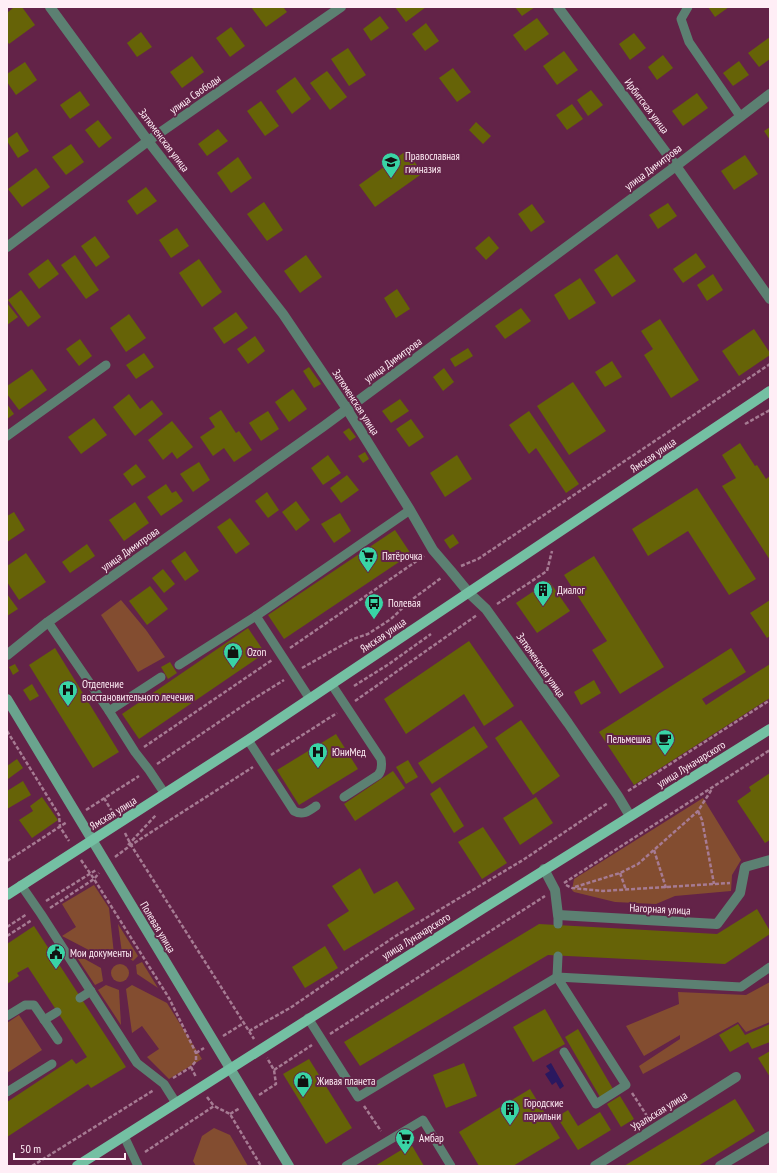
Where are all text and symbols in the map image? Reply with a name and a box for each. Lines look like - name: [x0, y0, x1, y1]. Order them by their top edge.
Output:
- street label: улица Свободы: [167, 71, 223, 117]
- street label: Ирбитская улица: [622, 76, 672, 136]
- street label: Затюменская улица: [136, 106, 192, 174]
- street label: улица Димитрова: [622, 141, 684, 193]
- place label: Православная гимназия: [405, 149, 460, 176]
- school or university icon: Православная гимназия: [380, 151, 402, 179]
- street label: улица Димитрова: [361, 334, 425, 386]
- street label: Затюменская улица: [329, 366, 383, 438]
- street label: Ямская улица: [627, 435, 679, 475]
- street label: улица Димитрова: [98, 524, 162, 574]
- supermarket icon: Пятёрочка: [357, 545, 379, 573]
- place label: Пятёрочка: [382, 549, 423, 563]
- building icon: Диалог: [532, 579, 554, 607]
- place label: Диалог: [557, 583, 585, 597]
- bus stop icon: Полевая: [363, 592, 385, 620]
- place label: Полевая: [388, 596, 421, 610]
- street label: Ямская улица: [357, 615, 409, 655]
- street label: Затюменская улица: [514, 630, 568, 700]
- shop icon: Ozon: [222, 641, 244, 669]
- place label: Ozon: [247, 645, 266, 659]
- place label: Отделение восстановительного лечения: [82, 677, 193, 704]
- hospital icon: Отделение восстановительного лечения: [57, 679, 79, 707]
- cafe icon: Пельмешка: [654, 728, 676, 756]
- place label: Пельмешка: [607, 732, 651, 746]
- street label: улица Луначарского: [654, 737, 728, 791]
- hospital icon: ЮниМед: [307, 741, 329, 769]
- place label: ЮниМед: [332, 745, 366, 759]
- street label: Ямская улица: [87, 793, 139, 833]
- street label: Полевая улица: [137, 899, 179, 955]
- street label: Нагорная улица: [629, 900, 691, 918]
- street label: улица Луначарского: [379, 909, 453, 963]
- public building icon: Мои документы: [45, 942, 67, 970]
- place label: Мои документы: [70, 946, 131, 960]
- shop icon: Живая планета: [292, 1070, 314, 1098]
- place label: Живая планета: [316, 1074, 375, 1088]
- street label: Уральская улица: [628, 1088, 690, 1134]
- place label: Городские парильни: [524, 1096, 564, 1123]
- building icon: Городские парильни: [499, 1098, 521, 1126]
- supermarket icon: Амбар: [394, 1127, 416, 1155]
- place label: Амбар: [419, 1131, 444, 1145]
- scale bar: [14, 1135, 125, 1161]
- text: 50 m: [20, 1141, 41, 1156]

